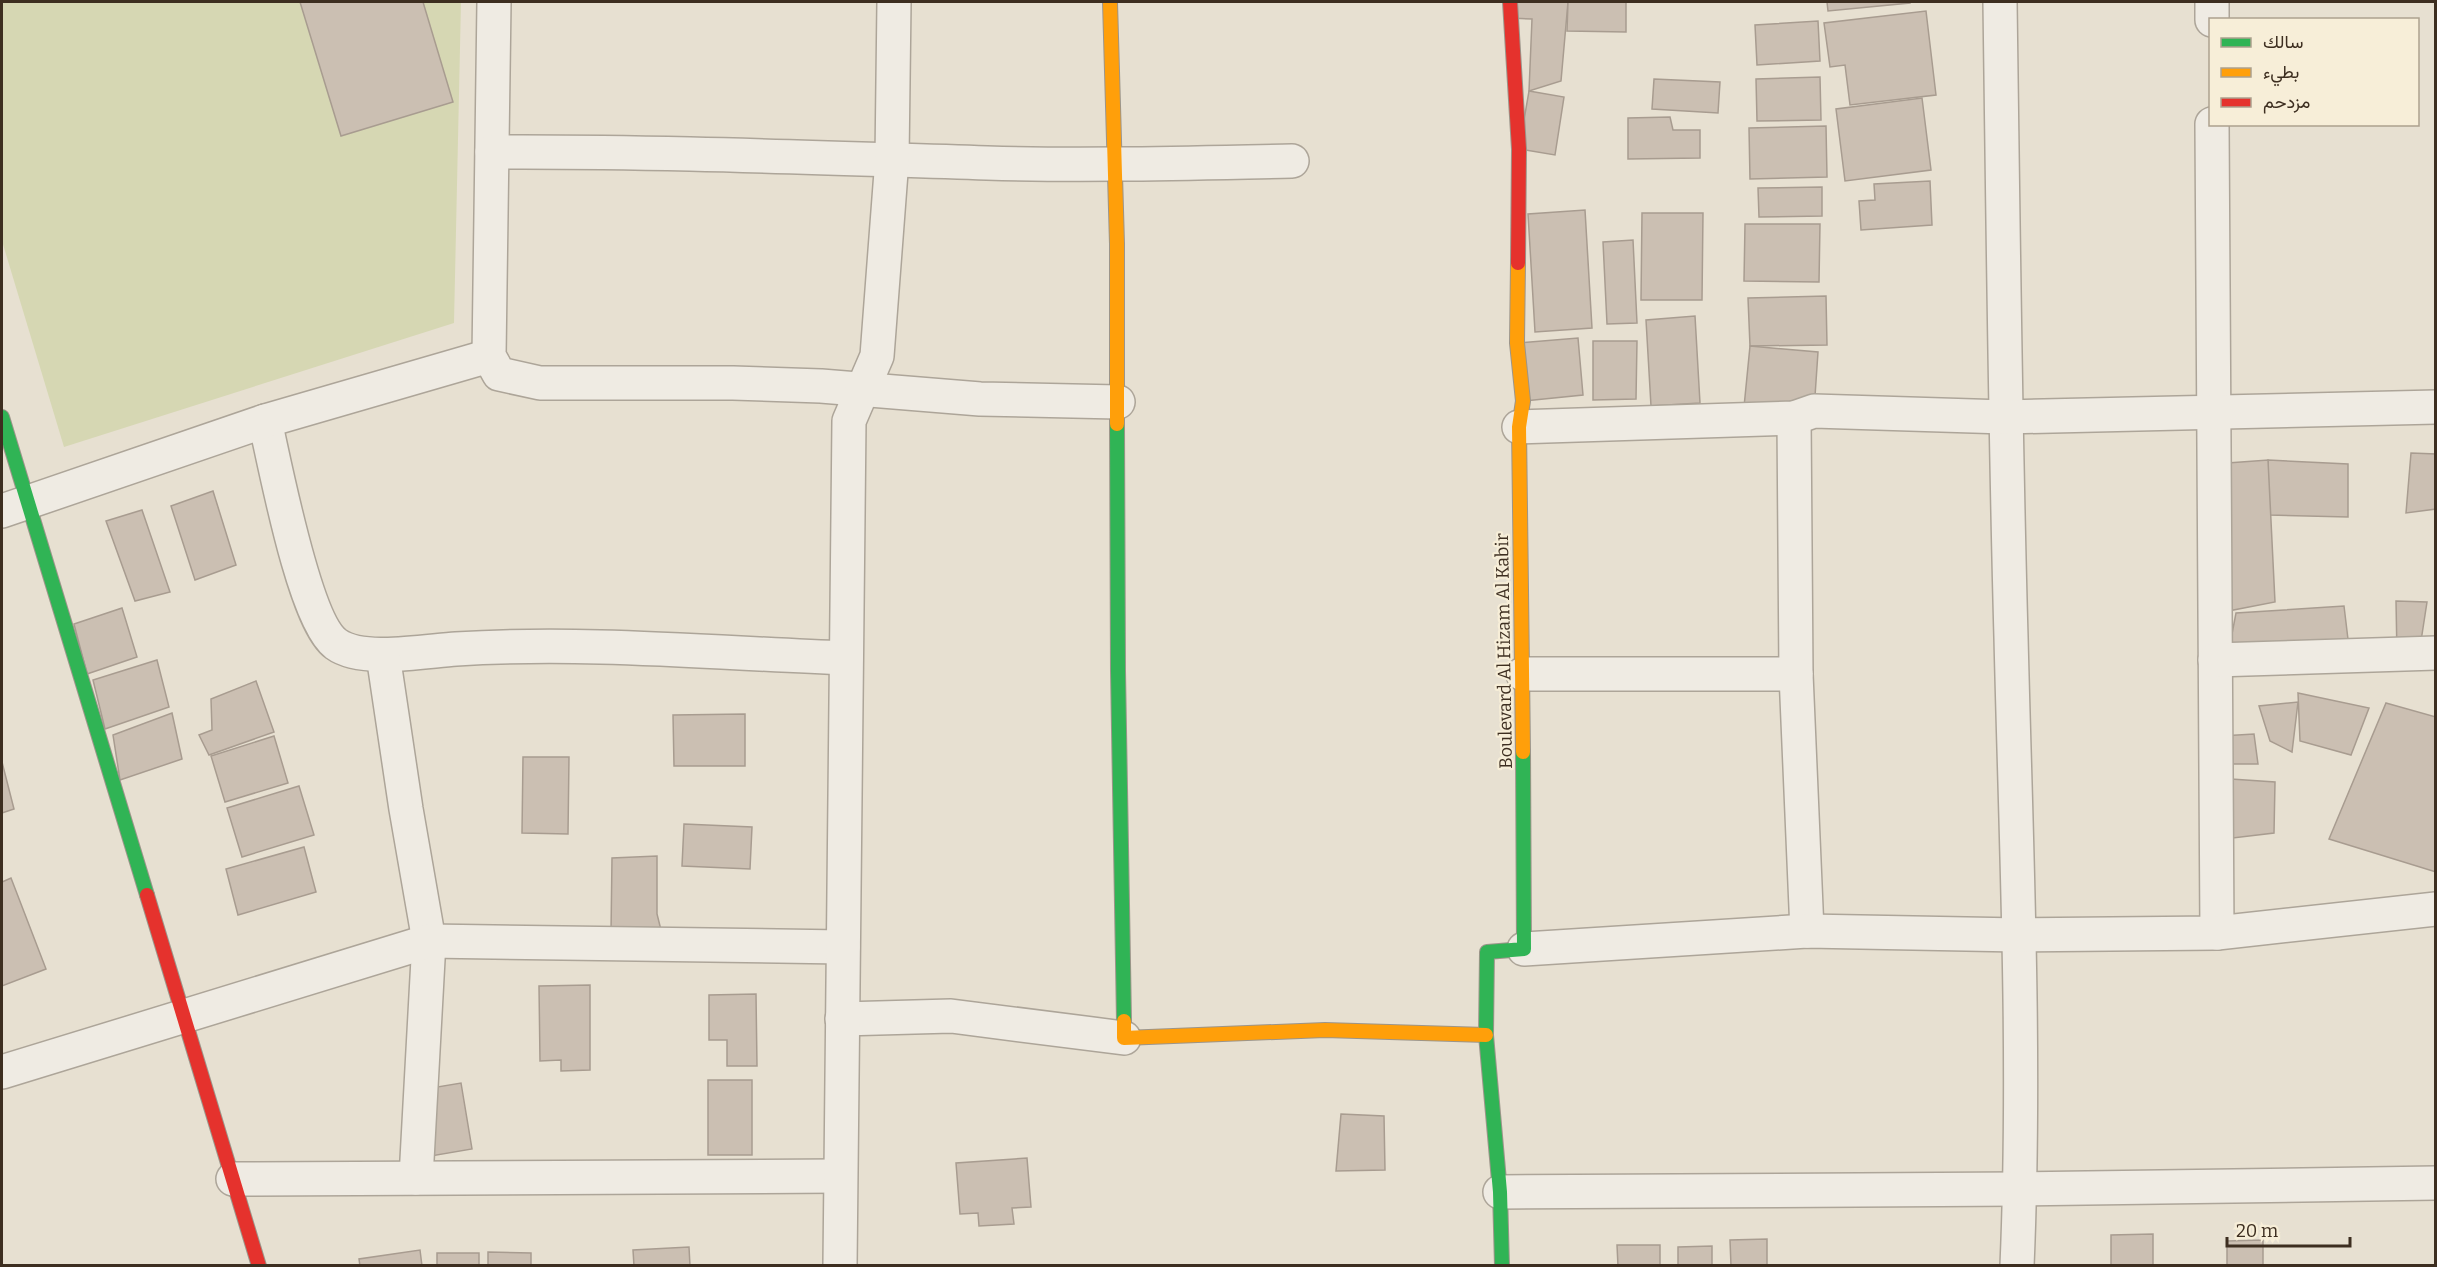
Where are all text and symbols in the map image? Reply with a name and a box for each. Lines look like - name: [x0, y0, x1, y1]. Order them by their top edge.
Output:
- legend: [2209, 18, 2419, 126]
- text: سالك: [2263, 31, 2303, 53]
- text: بطيء: [2263, 61, 2299, 87]
- text: مزدحم: [2263, 91, 2310, 114]
- street label: Boulevard Al Hizam Al Kabir: [1491, 533, 1517, 769]
- scale bar: [2227, 1210, 2350, 1248]
- text: 20 m: [2236, 1220, 2278, 1242]

